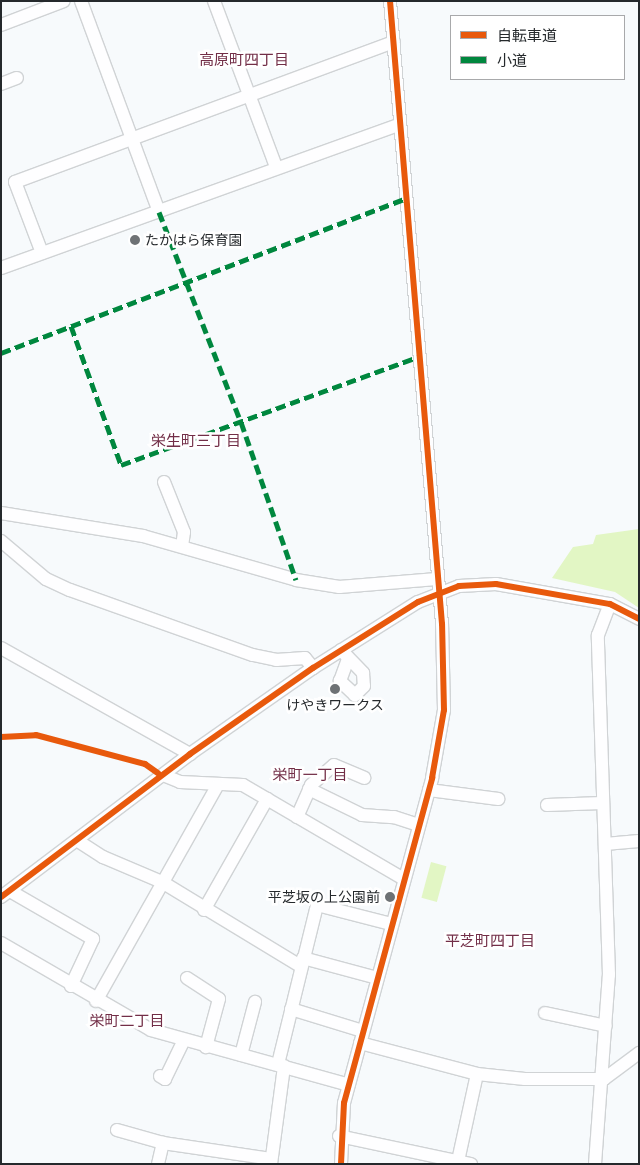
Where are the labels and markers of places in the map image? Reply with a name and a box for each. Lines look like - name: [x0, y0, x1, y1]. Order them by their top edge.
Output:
- place label: たかはら保育園: [145, 232, 243, 248]
- marker: たかはら保育園: [129, 234, 141, 246]
- marker: けやきワークス: [329, 683, 341, 695]
- place label: けやきワークス: [286, 697, 384, 713]
- place label: 平芝坂の上公園前: [268, 889, 380, 905]
- marker: 平芝坂の上公園前: [384, 891, 396, 903]

